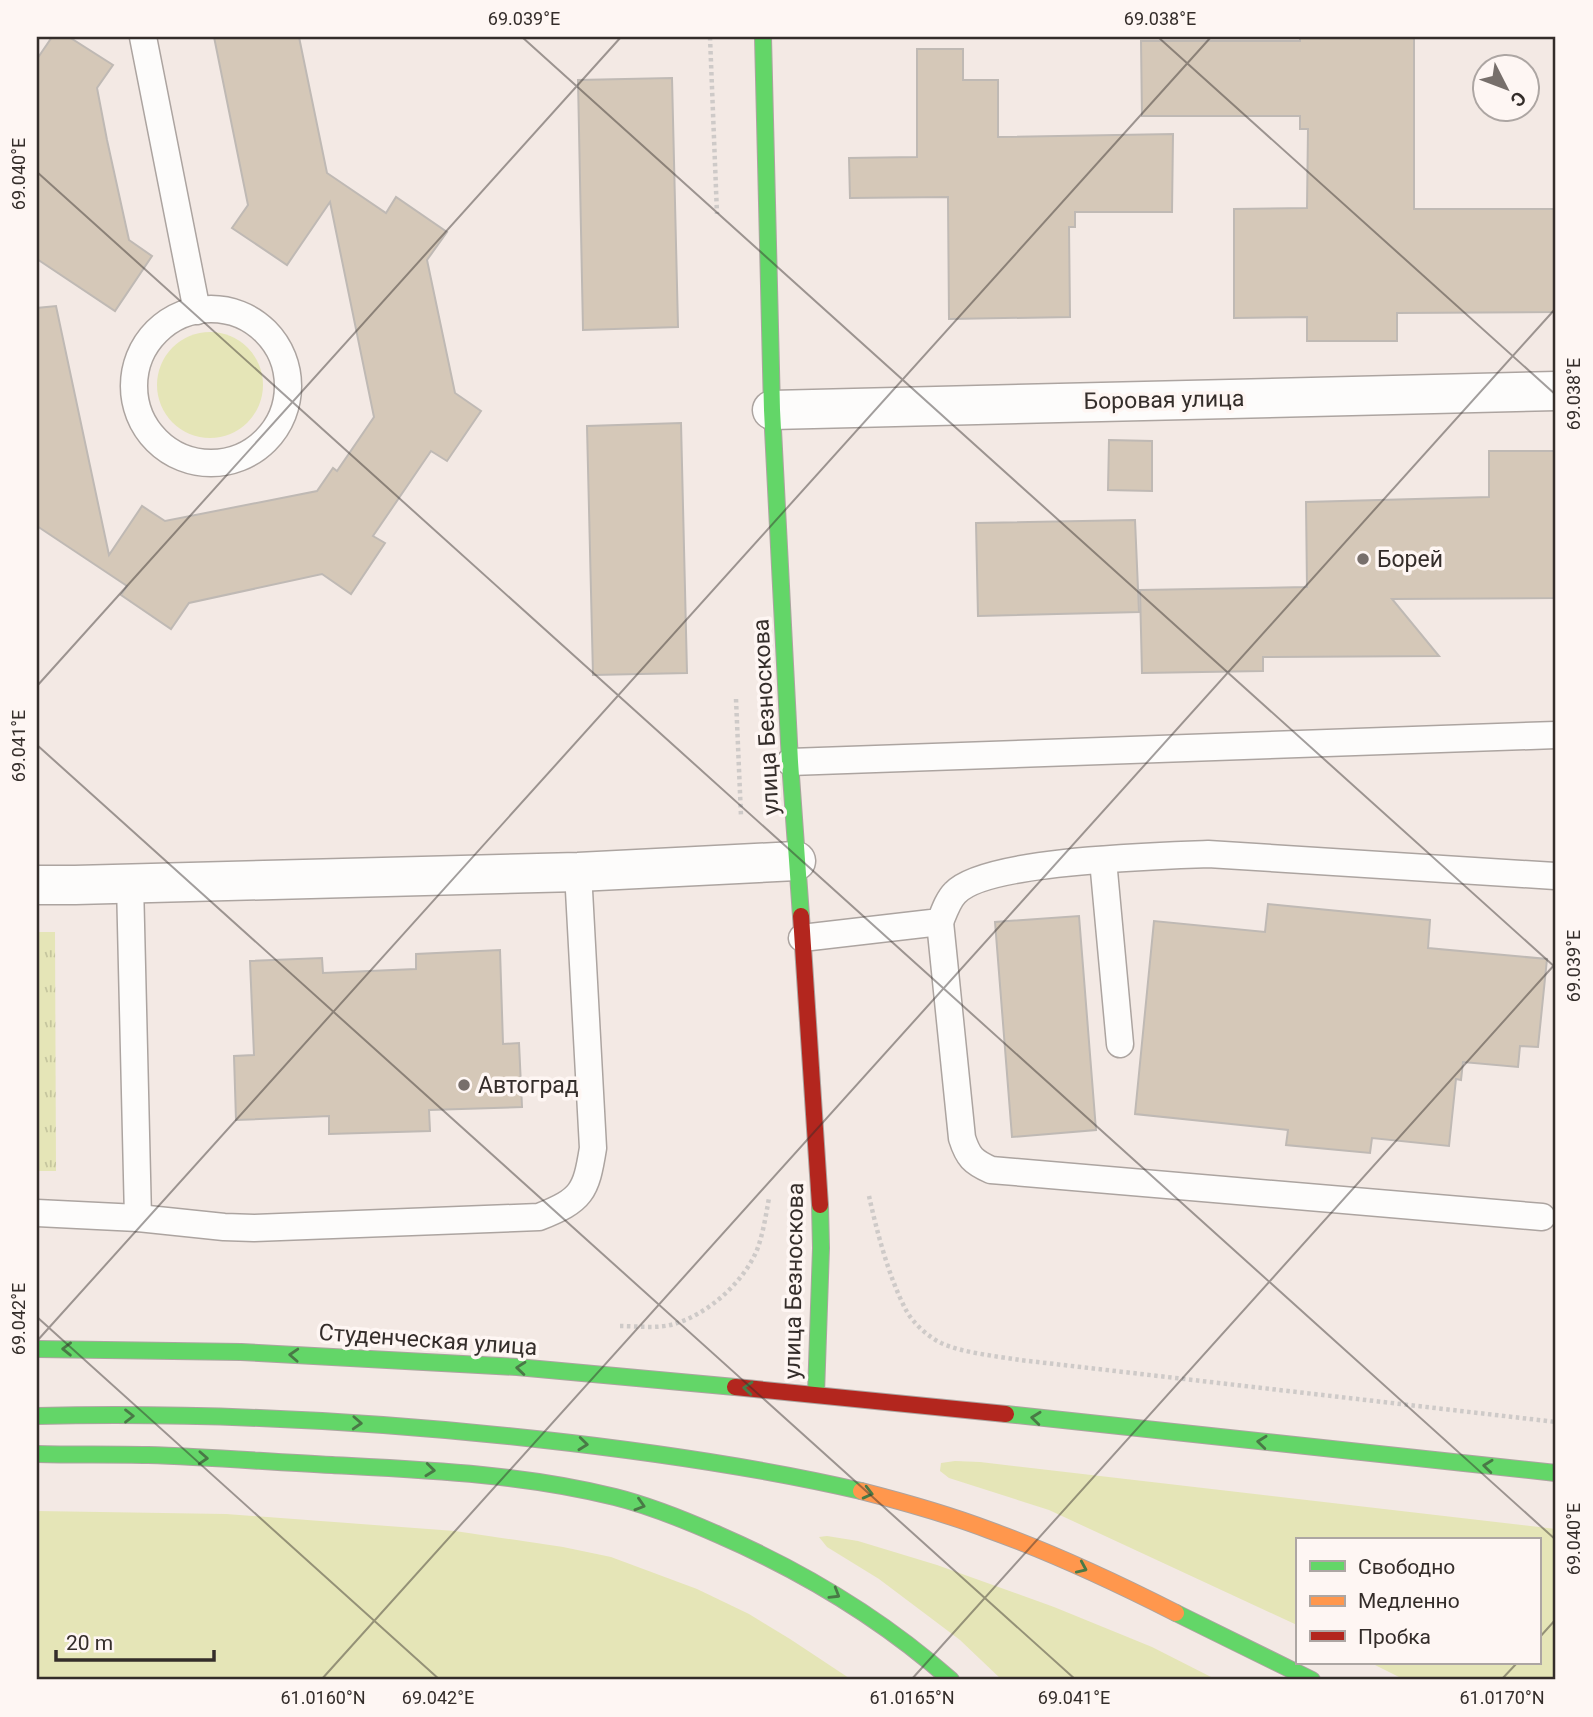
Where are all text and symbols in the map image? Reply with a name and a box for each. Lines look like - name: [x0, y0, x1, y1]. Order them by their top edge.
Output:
- text: 69.039°E: [488, 8, 560, 29]
- text: 69.038°E: [1124, 8, 1196, 29]
- north arrow: [1470, 52, 1540, 122]
- text: С: [1506, 87, 1531, 111]
- text: 69.040°E: [8, 138, 29, 210]
- text: 69.038°E: [1563, 358, 1584, 430]
- street label: Боровая улица: [1083, 385, 1245, 415]
- place label: Борей: [1377, 546, 1443, 573]
- marker: Борей: [1355, 551, 1371, 567]
- street label: улица Безноскова: [747, 618, 785, 816]
- text: 69.041°E: [8, 710, 29, 782]
- text: 69.039°E: [1563, 930, 1584, 1002]
- place label: Автоград: [478, 1072, 579, 1099]
- marker: Автоград: [456, 1077, 472, 1093]
- street label: улица Безноскова: [779, 1182, 809, 1380]
- text: 69.042°E: [8, 1283, 29, 1355]
- street label: Студенческая улица: [318, 1319, 538, 1361]
- one-way arrow: [61, 1341, 71, 1357]
- one-way arrow: [288, 1347, 299, 1362]
- one-way arrow: [515, 1361, 526, 1376]
- one-way arrow: [742, 1381, 753, 1396]
- one-way arrow: [125, 1408, 135, 1424]
- one-way arrow: [1030, 1410, 1042, 1425]
- one-way arrow: [352, 1416, 363, 1431]
- one-way arrow: [1256, 1434, 1268, 1449]
- one-way arrow: [577, 1437, 589, 1452]
- one-way arrow: [198, 1451, 209, 1466]
- one-way arrow: [1483, 1458, 1494, 1473]
- one-way arrow: [424, 1463, 436, 1478]
- one-way arrow: [862, 1485, 874, 1499]
- one-way arrow: [633, 1497, 646, 1511]
- text: 69.040°E: [1563, 1503, 1584, 1575]
- legend: [1296, 1538, 1540, 1664]
- text: Свободно: [1358, 1555, 1455, 1579]
- one-way arrow: [1075, 1560, 1088, 1574]
- one-way arrow: [827, 1586, 840, 1599]
- text: Медленно: [1358, 1589, 1460, 1613]
- scale bar: [56, 1619, 214, 1663]
- text: Пробка: [1358, 1625, 1431, 1649]
- text: 20 m: [66, 1631, 113, 1655]
- text: 61.0160°N: [280, 1687, 366, 1708]
- text: 69.042°E: [402, 1687, 474, 1708]
- text: 61.0165°N: [869, 1687, 955, 1708]
- text: 69.041°E: [1038, 1687, 1110, 1708]
- text: 61.0170°N: [1459, 1687, 1545, 1708]

